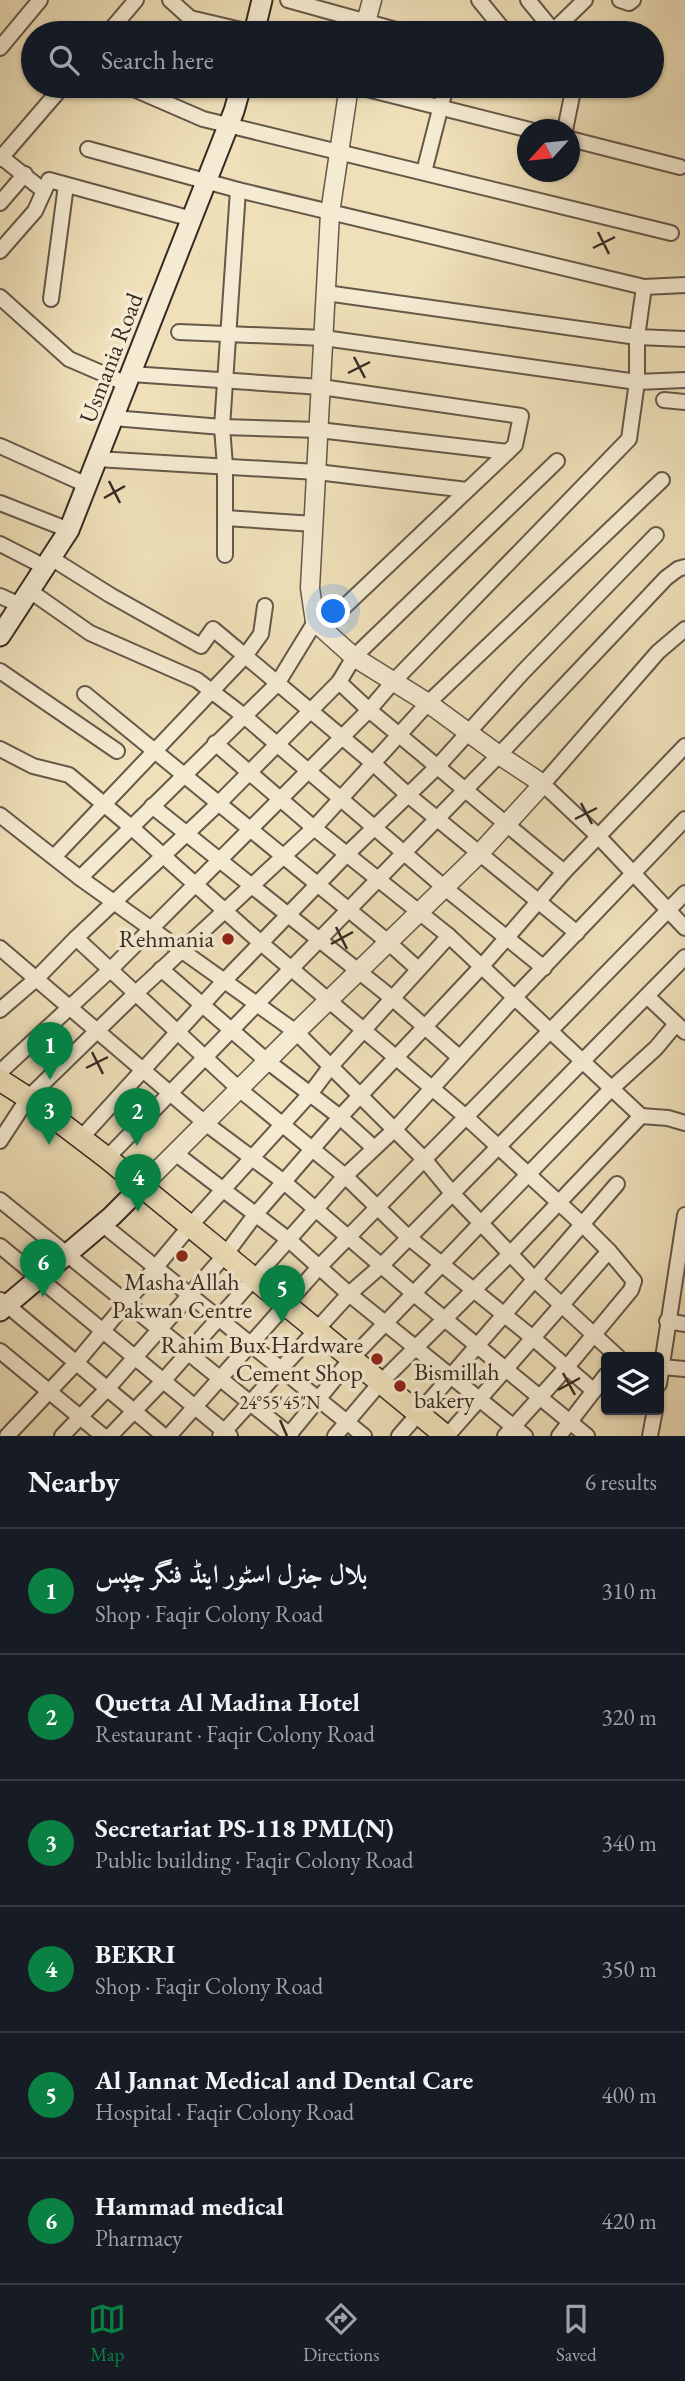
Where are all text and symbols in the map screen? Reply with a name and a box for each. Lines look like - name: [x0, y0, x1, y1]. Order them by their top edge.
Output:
- search box: [21, 21, 664, 98]
- icon: search: [45, 41, 83, 79]
- text: Search here: [101, 43, 214, 77]
- north arrow: [517, 119, 580, 182]
- street label: Usmania Road: [72, 288, 150, 427]
- your location: [316, 594, 350, 628]
- place label: Rehmania: [119, 923, 214, 954]
- marker: Rehmania: [220, 931, 236, 947]
- pin: 1: [27, 1022, 73, 1080]
- pin: 3: [26, 1087, 72, 1145]
- pin: 2: [114, 1088, 160, 1146]
- pin: 4: [115, 1154, 161, 1212]
- pin: 6: [20, 1239, 66, 1297]
- marker: Masha Allah Pakwan Centre: [174, 1248, 190, 1264]
- pin: 5: [259, 1265, 305, 1323]
- place label: Masha Allah Pakwan Centre: [112, 1266, 252, 1325]
- place label: Rahim Bux Hardware Cement Shop: [161, 1329, 363, 1388]
- marker: Rahim Bux Hardware Cement Shop: [369, 1351, 385, 1367]
- map controls: [601, 1352, 664, 1415]
- button: layers: [601, 1352, 664, 1415]
- place label: Bismillah bakery: [414, 1356, 500, 1415]
- marker: Bismillah bakery: [392, 1378, 408, 1394]
- text: 24°55'45"N: [240, 1391, 321, 1414]
- text: Nearby: [28, 1462, 120, 1501]
- text: 6 results: [585, 1467, 657, 1497]
- text: بلال جنرل اسٹور اینڈ فنگر چپس: [95, 1557, 367, 1591]
- text: 1: [45, 1576, 57, 1606]
- text: 310 m: [601, 1576, 657, 1606]
- text: Shop · Faqir Colony Road: [95, 1599, 323, 1629]
- text: Quetta Al Madina Hotel: [95, 1685, 360, 1719]
- text: 2: [45, 1702, 57, 1732]
- text: 320 m: [601, 1702, 657, 1732]
- text: Restaurant · Faqir Colony Road: [95, 1719, 375, 1749]
- text: Secretariat PS-118 PML(N): [95, 1811, 394, 1845]
- text: 3: [45, 1828, 57, 1858]
- text: 340 m: [601, 1828, 657, 1858]
- text: Public building · Faqir Colony Road: [95, 1845, 413, 1875]
- text: BEKRI: [95, 1937, 175, 1971]
- text: 4: [45, 1954, 57, 1984]
- text: 350 m: [601, 1954, 657, 1984]
- text: Shop · Faqir Colony Road: [95, 1971, 323, 2001]
- text: Al Jannat Medical and Dental Care: [95, 2063, 473, 2097]
- text: 5: [45, 2080, 57, 2110]
- text: 400 m: [601, 2080, 657, 2110]
- text: Hospital · Faqir Colony Road: [95, 2097, 354, 2127]
- text: Hammad medical: [95, 2189, 284, 2223]
- text: 6: [45, 2206, 57, 2236]
- text: 420 m: [601, 2206, 657, 2236]
- text: Pharmacy: [95, 2223, 182, 2253]
- tab: Map: [88, 2300, 126, 2367]
- tab: Directions: [303, 2300, 379, 2367]
- tab: Saved: [556, 2300, 597, 2367]

